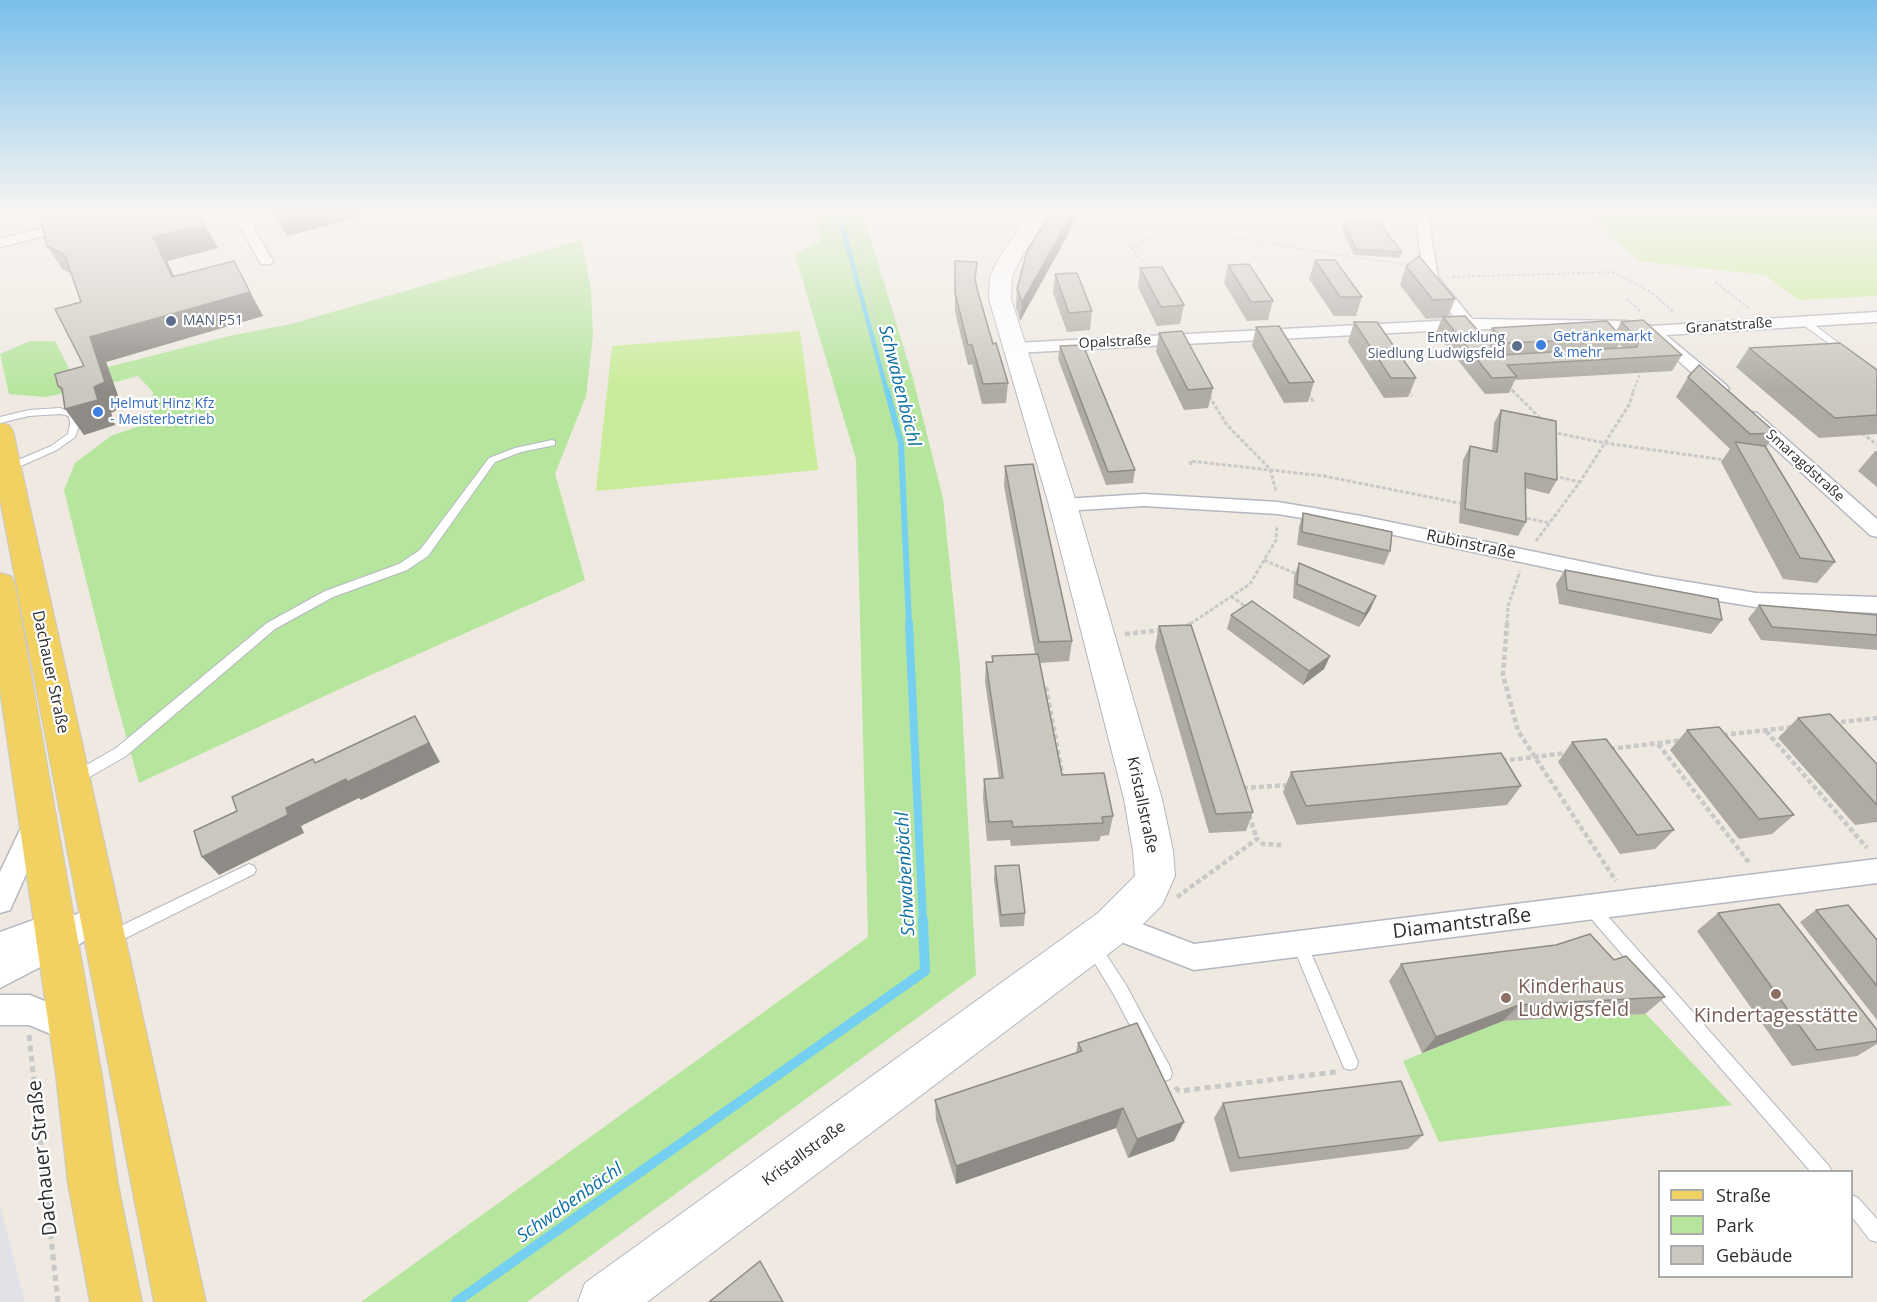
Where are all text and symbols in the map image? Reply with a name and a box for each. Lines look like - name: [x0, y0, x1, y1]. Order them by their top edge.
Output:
- place label: MAN P51: [183, 313, 243, 329]
- marker: MAN P51: [164, 314, 178, 328]
- street label: Granatstraße: [1685, 315, 1773, 337]
- water label: Schwabenbächl: [874, 323, 924, 449]
- place label: Getränkemarkt & mehr: [1553, 329, 1652, 362]
- place label: Entwicklung Siedlung Ludwigsfeld: [1368, 330, 1505, 362]
- street label: Opalstraße: [1078, 332, 1152, 352]
- marker: Getränkemarkt & mehr: [1534, 338, 1548, 352]
- marker: Entwicklung Siedlung Ludwigsfeld: [1510, 339, 1524, 353]
- place label: Helmut Hinz Kfz - Meisterbetrieb: [110, 396, 214, 428]
- marker: Helmut Hinz Kfz - Meisterbetrieb: [91, 405, 105, 419]
- street label: Smaragdstraße: [1762, 426, 1848, 506]
- street label: Rubinstraße: [1424, 526, 1518, 564]
- street label: Dachauer Straße: [28, 609, 72, 735]
- street label: Kristallstraße: [1122, 755, 1162, 855]
- water label: Schwabenbächl: [892, 812, 920, 936]
- street label: Diamantstraße: [1391, 904, 1533, 944]
- place label: Kinderhaus Ludwigsfeld: [1518, 975, 1629, 1022]
- marker: Kindertagesstätte: [1769, 987, 1783, 1001]
- marker: Kinderhaus Ludwigsfeld: [1499, 991, 1513, 1005]
- place label: Kindertagesstätte: [1694, 1004, 1858, 1028]
- street label: Dachauer Straße: [23, 1079, 63, 1237]
- street label: Kristallstraße: [759, 1117, 849, 1191]
- water label: Schwabenbächl: [513, 1159, 627, 1247]
- legend: [1658, 1170, 1853, 1278]
- text: Straße: [1716, 1183, 1771, 1207]
- text: Park: [1716, 1213, 1754, 1237]
- text: Gebäude: [1716, 1243, 1792, 1267]

